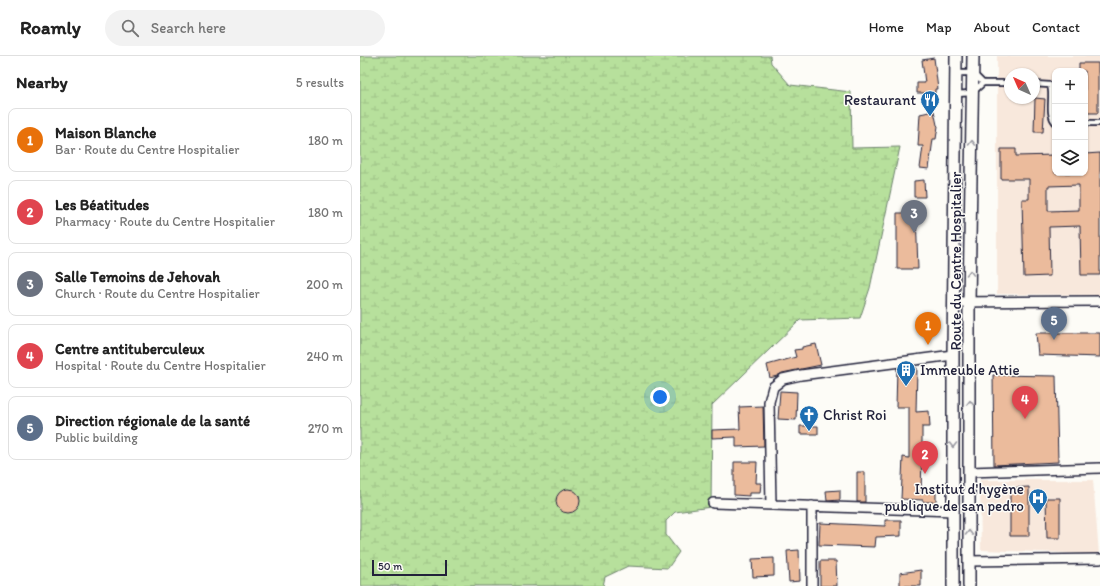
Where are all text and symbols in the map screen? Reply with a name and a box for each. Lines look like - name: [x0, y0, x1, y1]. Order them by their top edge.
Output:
- search box: [105, 10, 385, 46]
- text: Roamly: [20, 16, 81, 39]
- icon: search: [119, 17, 141, 39]
- text: Search here: [151, 19, 226, 37]
- text: Home: [869, 19, 904, 36]
- text: Map: [926, 19, 952, 36]
- text: About: [974, 19, 1010, 36]
- text: Contact: [1032, 19, 1080, 36]
- north arrow: [1004, 68, 1040, 104]
- map controls: [1052, 68, 1088, 176]
- button: +: [1052, 68, 1088, 104]
- text: Nearby: [16, 72, 68, 92]
- text: 5 results: [296, 75, 344, 90]
- restaurant icon: Restaurant: [919, 89, 941, 117]
- place label: Restaurant: [844, 91, 916, 109]
- button: −: [1052, 104, 1088, 140]
- text: Maison Blanche: [55, 124, 156, 142]
- text: 1: [27, 133, 33, 148]
- text: 180 m: [308, 133, 343, 148]
- one-way arrow: [967, 140, 976, 146]
- button: layers: [1052, 140, 1088, 176]
- text: Bar · Route du Centre Hospitalier: [55, 142, 240, 157]
- street label: Route du Centre Hospitalier: [947, 171, 965, 351]
- text: Les Béatitudes: [55, 196, 149, 214]
- pin: 3: [901, 200, 927, 233]
- text: 2: [27, 205, 33, 220]
- text: 180 m: [308, 205, 343, 220]
- text: Pharmacy · Route du Centre Hospitalier: [55, 214, 275, 229]
- text: Salle Temoins de Jehovah: [55, 268, 220, 286]
- one-way arrow: [966, 270, 974, 276]
- text: 3: [26, 277, 34, 292]
- text: 200 m: [306, 277, 343, 292]
- text: Church · Route du Centre Hospitalier: [55, 286, 260, 301]
- pin: 5: [1041, 307, 1067, 340]
- pin: 1: [915, 312, 941, 345]
- text: Centre antituberculeux: [55, 340, 205, 358]
- text: 4: [26, 349, 34, 364]
- text: 240 m: [306, 349, 343, 364]
- text: Hospital · Route du Centre Hospitalier: [55, 358, 266, 373]
- building icon: Immeuble Attie: [895, 359, 917, 387]
- place label: Immeuble Attie: [920, 361, 1020, 379]
- pin: 4: [1012, 386, 1038, 419]
- your location: [650, 387, 670, 407]
- one-way arrow: [966, 400, 974, 406]
- church icon: Christ Roi: [798, 404, 820, 432]
- place label: Christ Roi: [823, 406, 886, 424]
- text: Direction régionale de la santé: [55, 412, 250, 430]
- text: 5: [27, 421, 33, 436]
- text: 270 m: [308, 421, 343, 436]
- text: Public building: [55, 430, 138, 445]
- pin: 2: [912, 441, 938, 474]
- one-way arrow: [949, 442, 957, 448]
- place label: Institut d'hygène publique de san pedro: [884, 480, 1024, 515]
- hospital icon: Institut d'hygène publique de san pedro: [1027, 487, 1049, 515]
- one-way arrow: [965, 530, 973, 536]
- scale bar: [372, 558, 447, 577]
- text: 50 m: [378, 560, 402, 573]

